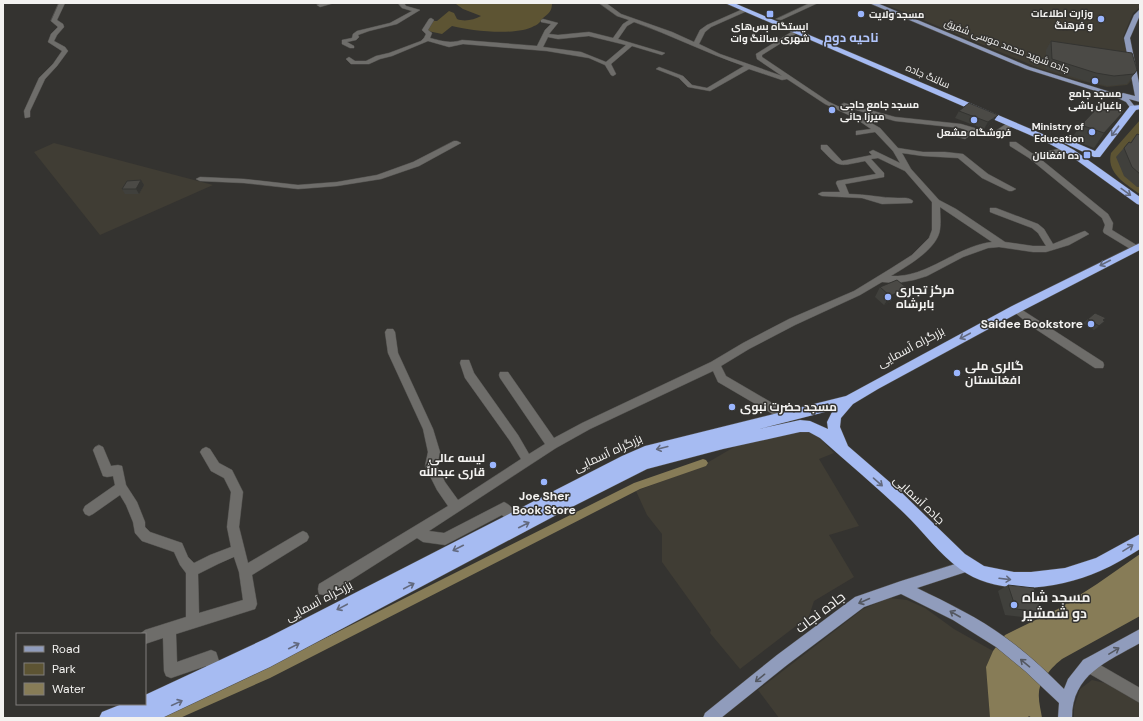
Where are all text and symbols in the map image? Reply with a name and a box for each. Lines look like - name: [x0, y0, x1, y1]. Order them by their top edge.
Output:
- place label: وزارت اطلاعات و فرهنگ: [1031, 7, 1093, 32]
- place label: مسجد ولایت: [869, 8, 924, 21]
- marker: ایستگاه بس‌های شهری سالنگ وات: [765, 9, 775, 19]
- marker: مسجد ولایت: [856, 9, 866, 19]
- marker: وزارت اطلاعات و فرهنگ: [1096, 14, 1106, 24]
- street label: جاده شهید محمد موسی شفیق: [942, 16, 1072, 76]
- place label: ایستگاه بس‌های شهری سالنگ وات: [730, 20, 810, 45]
- district label: ناحیه دوم: [823, 29, 879, 47]
- street label: سالنگ جاده: [904, 61, 952, 91]
- marker: مسجد جامع باغبان باشی: [1090, 76, 1100, 86]
- place label: مسجد جامع باغبان باشی: [1068, 87, 1122, 112]
- place label: مسجد جامع حاجی میرزا جانی: [840, 98, 919, 123]
- marker: مسجد جامع حاجی میرزا جانی: [827, 105, 837, 115]
- marker: فروشگاه مشعل: [969, 115, 979, 125]
- place label: Ministry of Education: [1032, 120, 1084, 145]
- place label: فروشگاه مشعل: [937, 126, 1011, 139]
- one-way arrow: [1110, 126, 1119, 137]
- marker: Ministry of Education: [1087, 127, 1097, 137]
- place label: ده افغانان: [1032, 149, 1079, 162]
- marker: ده افغانان: [1082, 150, 1092, 160]
- one-way arrow: [1120, 188, 1131, 196]
- one-way arrow: [1099, 260, 1111, 267]
- place label: مرکز تجاری بابرشاه: [896, 282, 955, 312]
- marker: مرکز تجاری بابرشاه: [883, 292, 893, 302]
- place label: Saidee Bookstore: [981, 316, 1083, 332]
- marker: Saidee Bookstore: [1086, 319, 1096, 329]
- street label: بزرگراه آسمایی: [875, 323, 947, 371]
- one-way arrow: [959, 333, 971, 341]
- place label: گالری ملی افغانستان: [965, 358, 1024, 388]
- marker: گالری ملی افغانستان: [952, 368, 962, 378]
- place label: مسجد حضرت نبوی: [740, 399, 837, 415]
- marker: مسجد حضرت نبوی: [727, 402, 737, 412]
- street label: بزرگراه آسمایی: [571, 430, 645, 476]
- one-way arrow: [656, 444, 669, 452]
- place label: لیسه عالی قاری عبدالله: [419, 450, 485, 480]
- marker: لیسه عالی قاری عبدالله: [488, 460, 498, 470]
- street label: جاده آسمایی: [890, 472, 948, 528]
- marker: Joe Sher Book Store: [539, 477, 549, 487]
- one-way arrow: [873, 477, 884, 486]
- place label: Joe Sher Book Store: [512, 488, 576, 518]
- one-way arrow: [518, 521, 530, 528]
- one-way arrow: [452, 544, 464, 552]
- one-way arrow: [1122, 544, 1133, 552]
- one-way arrow: [998, 575, 1011, 583]
- street label: بزرگراه آسمایی: [283, 577, 355, 625]
- one-way arrow: [403, 581, 415, 589]
- street label: جاده نجات: [791, 587, 849, 637]
- place label: مسجد شاه دو شمشیر: [1021, 588, 1090, 622]
- one-way arrow: [858, 598, 870, 605]
- marker: مسجد شاه دو شمشیر: [1009, 600, 1019, 610]
- one-way arrow: [337, 604, 349, 611]
- one-way arrow: [949, 610, 961, 618]
- legend: [16, 633, 146, 705]
- text: Road: [52, 641, 80, 657]
- one-way arrow: [288, 642, 300, 649]
- one-way arrow: [1108, 647, 1120, 655]
- one-way arrow: [1019, 658, 1030, 667]
- text: Park: [52, 661, 76, 677]
- one-way arrow: [754, 674, 765, 682]
- text: Water: [52, 681, 86, 697]
- one-way arrow: [171, 699, 183, 706]

